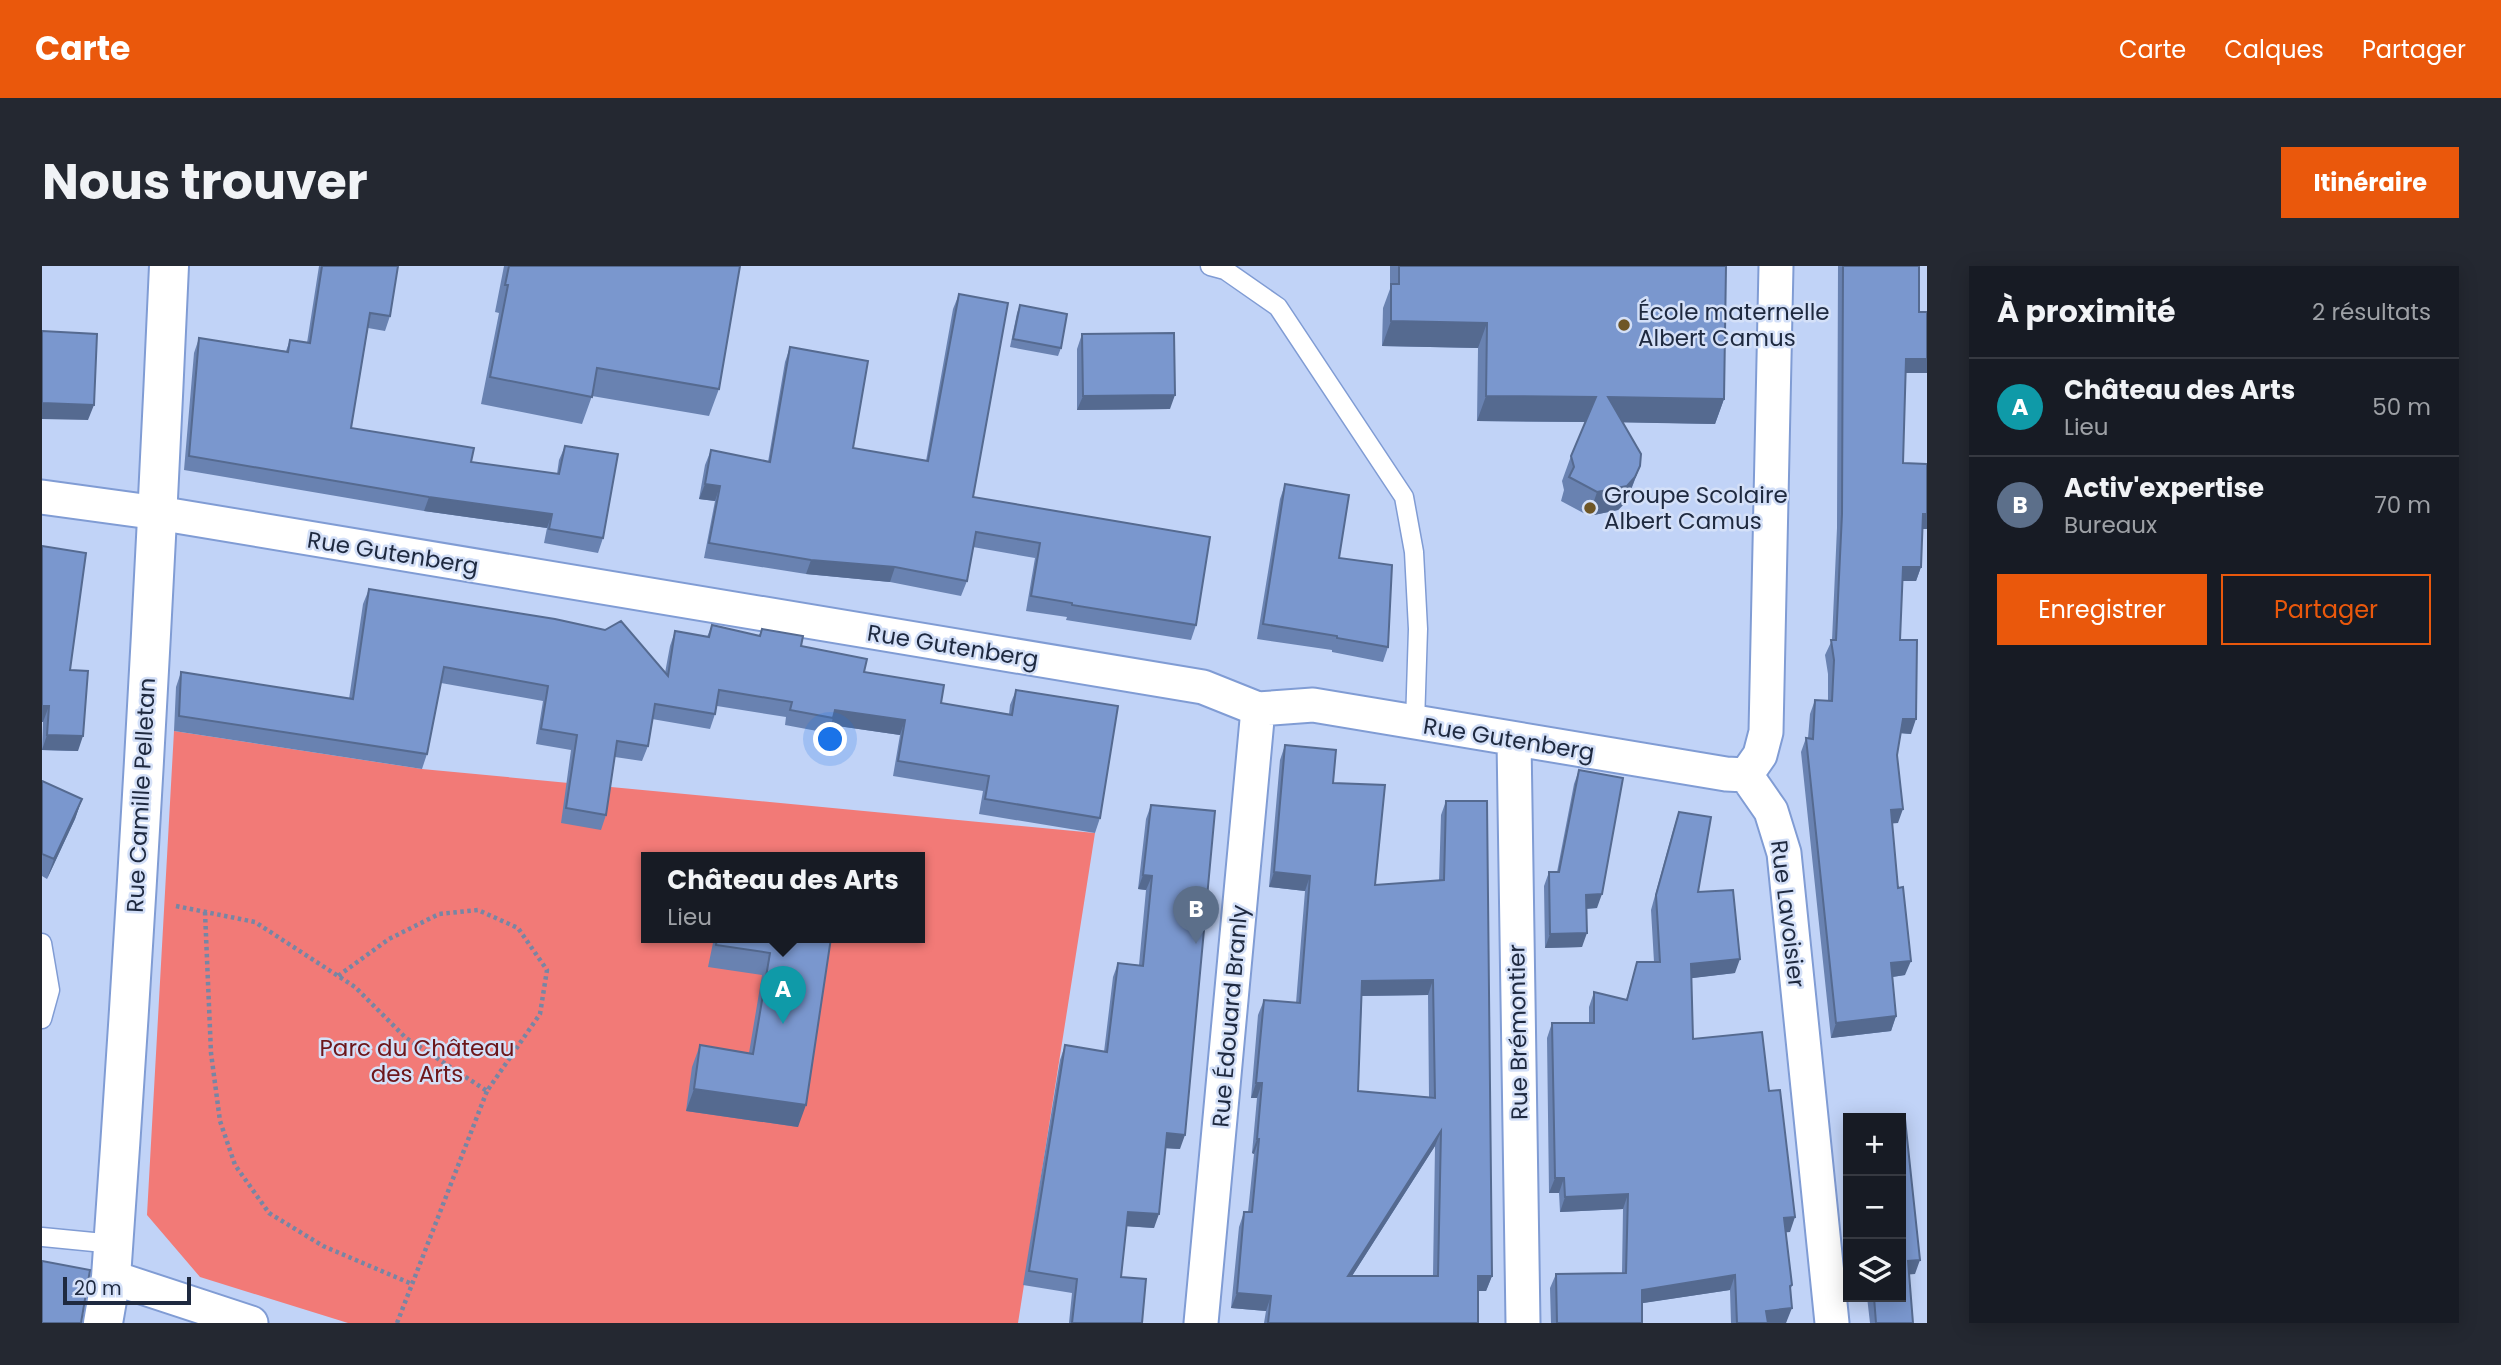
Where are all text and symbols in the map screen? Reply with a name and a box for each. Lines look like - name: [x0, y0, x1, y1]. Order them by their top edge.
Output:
- text: Carte: [35, 25, 130, 72]
- text: Carte: [2119, 33, 2186, 66]
- text: Calques: [2224, 33, 2324, 66]
- text: Partager: [2362, 33, 2466, 66]
- button: Itinéraire: [2281, 147, 2459, 218]
- text: Nous trouver: [42, 148, 368, 216]
- text: À proximité: [1997, 290, 2176, 333]
- place label: École maternelle Albert Camus: [1638, 296, 1830, 354]
- text: 2 résultats: [2312, 296, 2431, 328]
- marker: École maternelle Albert Camus: [1616, 317, 1632, 333]
- text: Château des Arts: [2064, 372, 2295, 408]
- text: A: [2012, 391, 2028, 423]
- text: 50 m: [2372, 391, 2431, 423]
- text: Lieu: [2064, 411, 2109, 443]
- text: Activ'expertise: [2064, 470, 2264, 506]
- place label: Groupe Scolaire Albert Camus: [1604, 479, 1788, 537]
- text: B: [2012, 489, 2028, 521]
- text: 70 m: [2374, 489, 2431, 521]
- marker: Groupe Scolaire Albert Camus: [1582, 500, 1598, 516]
- text: Bureaux: [2064, 509, 2157, 541]
- street label: Rue Gutenberg: [305, 524, 481, 582]
- button: Enregistrer: [1997, 574, 2207, 645]
- button: Partager: [2221, 574, 2431, 645]
- street label: Rue Gutenberg: [865, 617, 1041, 675]
- street label: Rue Camille Pelletan: [119, 677, 163, 913]
- street label: Rue Gutenberg: [1421, 710, 1597, 768]
- your location: [813, 722, 847, 756]
- street label: Rue Lavoisier: [1763, 838, 1813, 990]
- popup: [641, 852, 925, 943]
- text: Château des Arts: [667, 862, 899, 898]
- pin: B: [1173, 886, 1219, 944]
- text: Lieu: [667, 901, 712, 933]
- street label: Rue Édouard Branly: [1204, 903, 1256, 1129]
- street label: Rue Brémontier: [1500, 944, 1536, 1120]
- pin: A: [760, 966, 806, 1024]
- park label: Parc du Château des Arts: [320, 1032, 514, 1090]
- map controls: [1843, 1113, 1906, 1302]
- button: +: [1843, 1113, 1906, 1176]
- button: −: [1843, 1176, 1906, 1239]
- button: layers: [1843, 1239, 1906, 1302]
- scale bar: [63, 1274, 191, 1306]
- text: 20 m: [74, 1275, 122, 1302]

